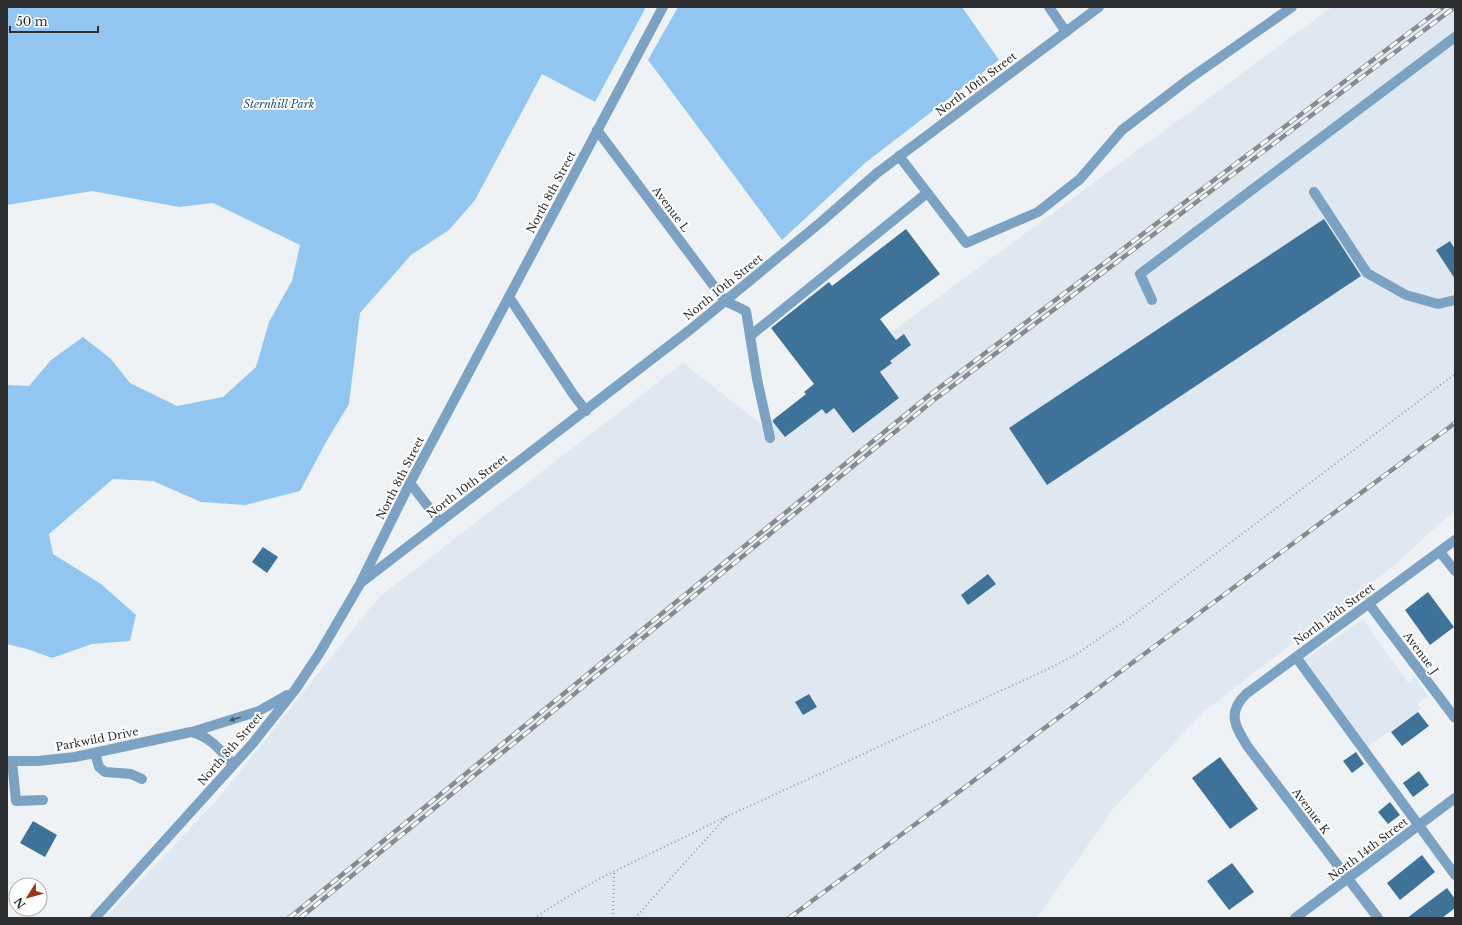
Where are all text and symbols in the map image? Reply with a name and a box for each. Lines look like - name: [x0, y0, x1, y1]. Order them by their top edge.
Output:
- scale bar: [10, 8, 98, 34]
- text: 50 m: [16, 14, 48, 29]
- street label: North 10th Street: [933, 49, 1020, 119]
- park label: Sternhill Park: [244, 97, 315, 111]
- street label: North 8th Street: [523, 148, 579, 236]
- street label: Avenue L: [649, 183, 693, 234]
- street label: North 10th Street: [681, 250, 766, 323]
- street label: North 8th Street: [373, 433, 427, 522]
- street label: North 10th Street: [424, 451, 511, 521]
- street label: North 13th Street: [1291, 579, 1378, 648]
- street label: Avenue J: [1400, 628, 1441, 677]
- street label: North 8th Street: [195, 709, 266, 788]
- one-way arrow: [229, 716, 241, 722]
- street label: Parkwild Drive: [54, 724, 140, 754]
- street label: Avenue K: [1289, 785, 1333, 837]
- street label: North 14th Street: [1325, 814, 1411, 884]
- north arrow: [8, 877, 48, 917]
- text: N: [11, 894, 29, 911]

